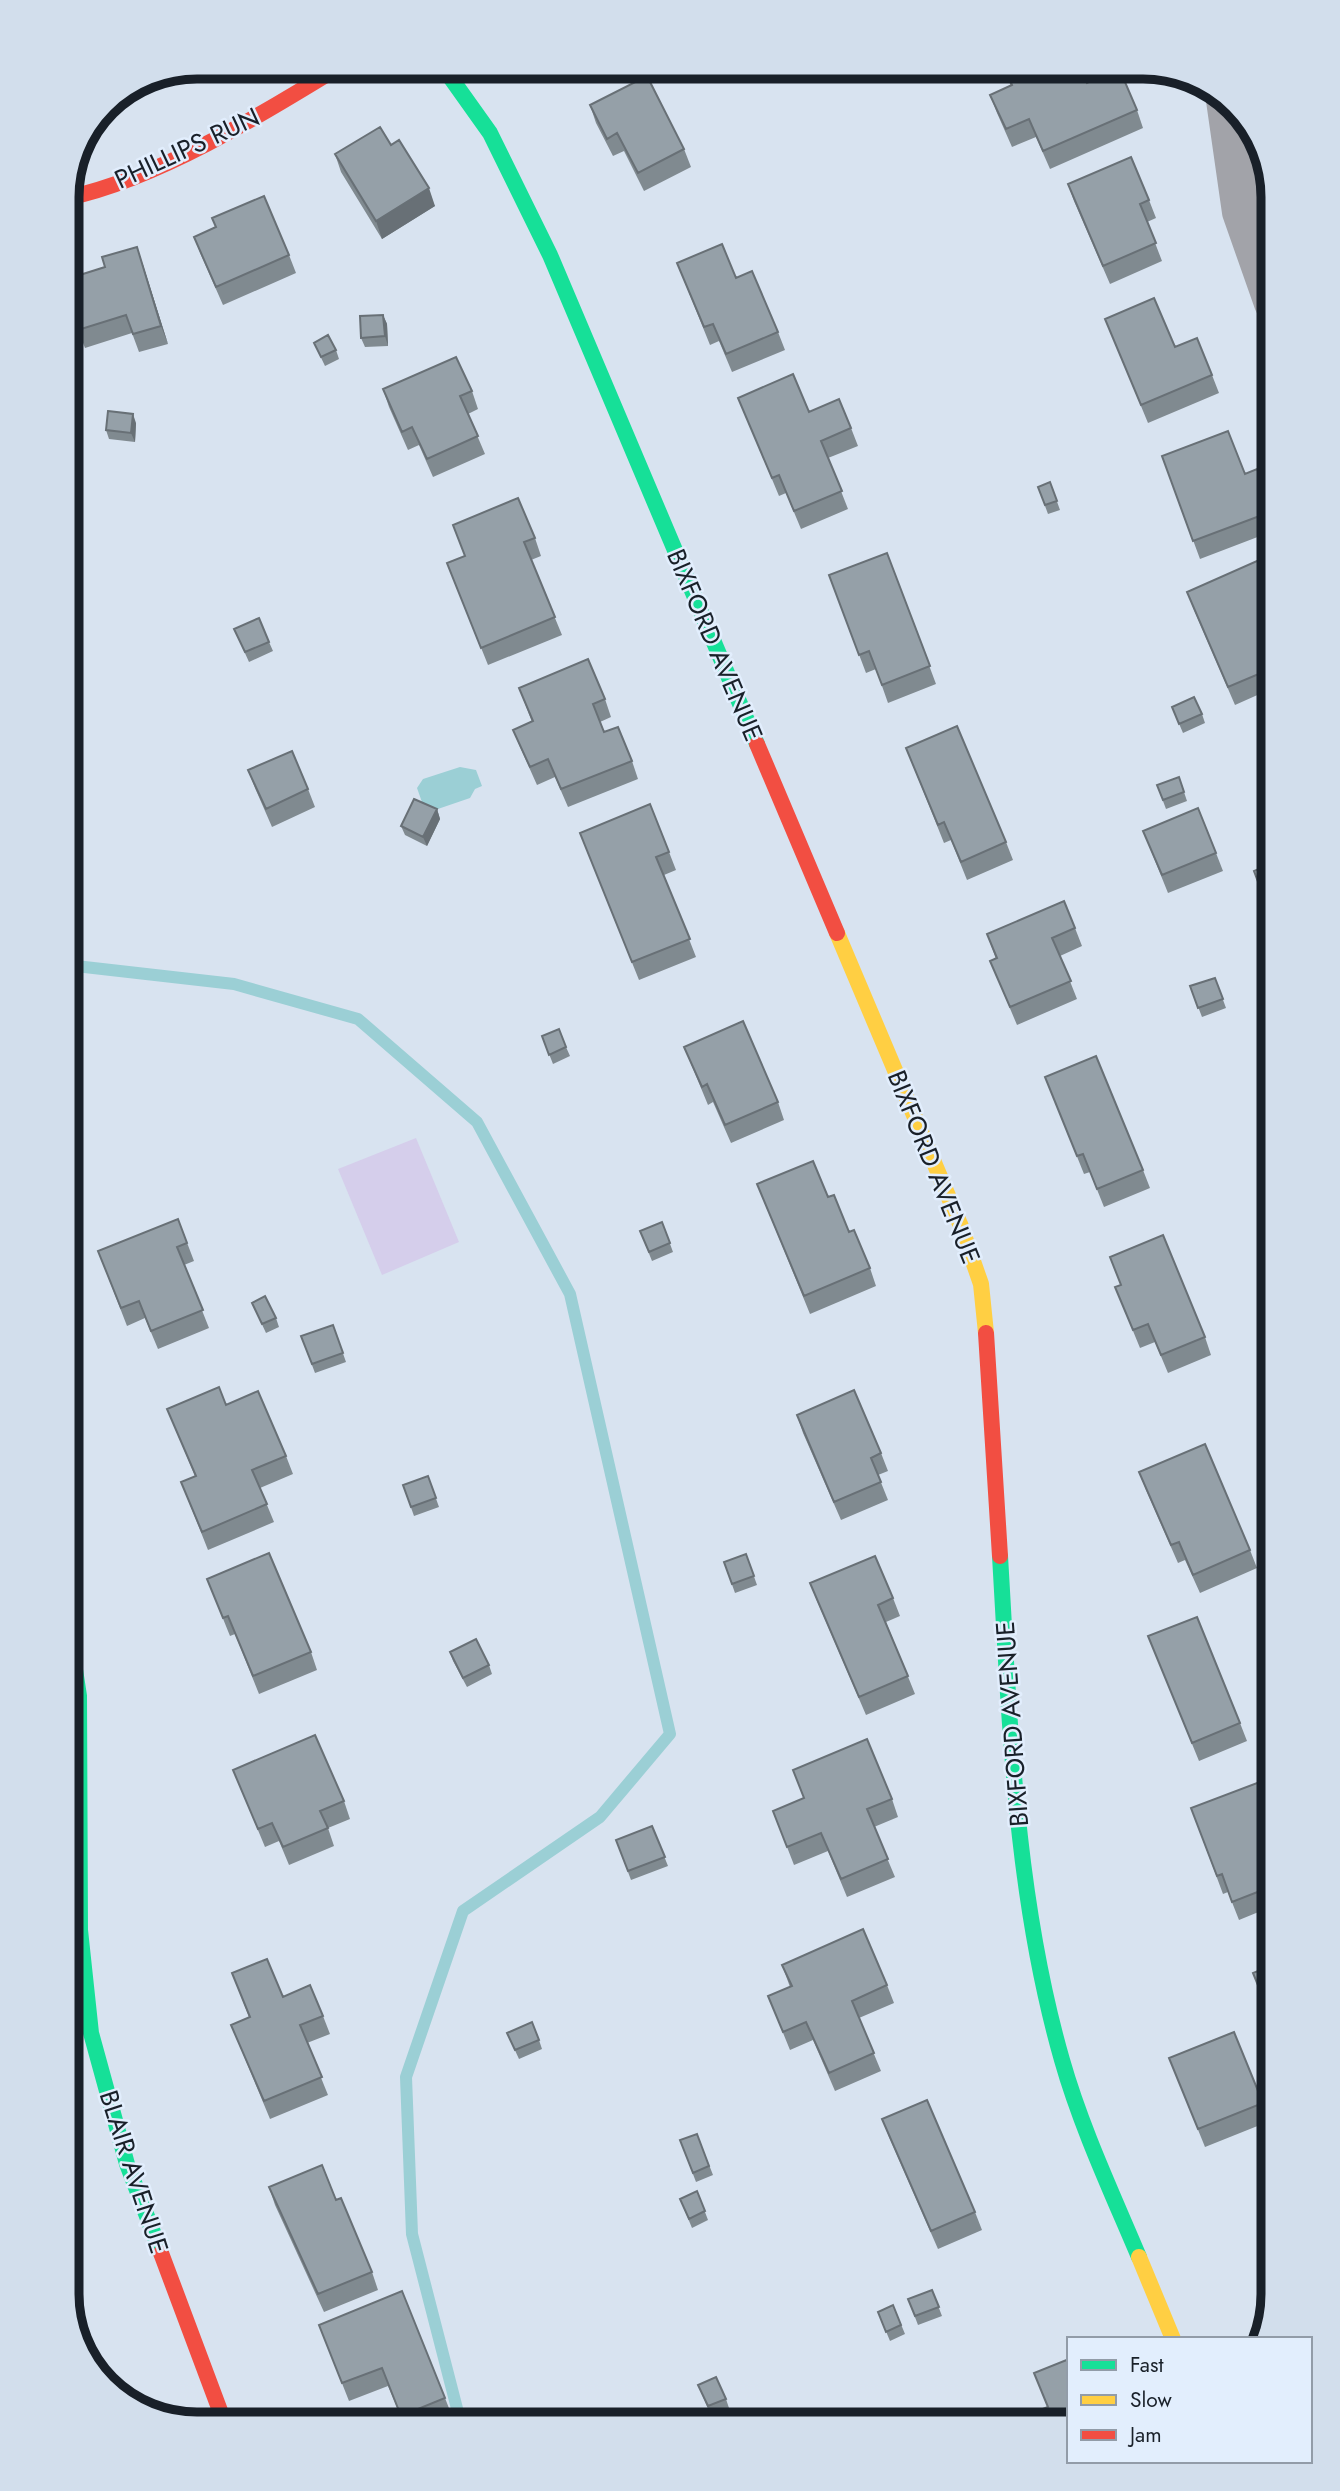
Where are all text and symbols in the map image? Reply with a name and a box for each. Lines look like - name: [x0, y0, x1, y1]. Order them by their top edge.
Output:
- street label: PHILLIPS RUN: [108, 98, 266, 198]
- street label: BIXFORD AVENUE: [657, 543, 773, 747]
- street label: BIXFORD AVENUE: [878, 1065, 990, 1269]
- street label: BIXFORD AVENUE: [986, 1620, 1038, 1828]
- street label: BLAIR AVENUE: [90, 2085, 178, 2259]
- legend: [1067, 2337, 1312, 2463]
- text: Fast: [1130, 2350, 1163, 2380]
- text: Slow: [1130, 2385, 1172, 2415]
- text: Jam: [1127, 2420, 1162, 2450]

